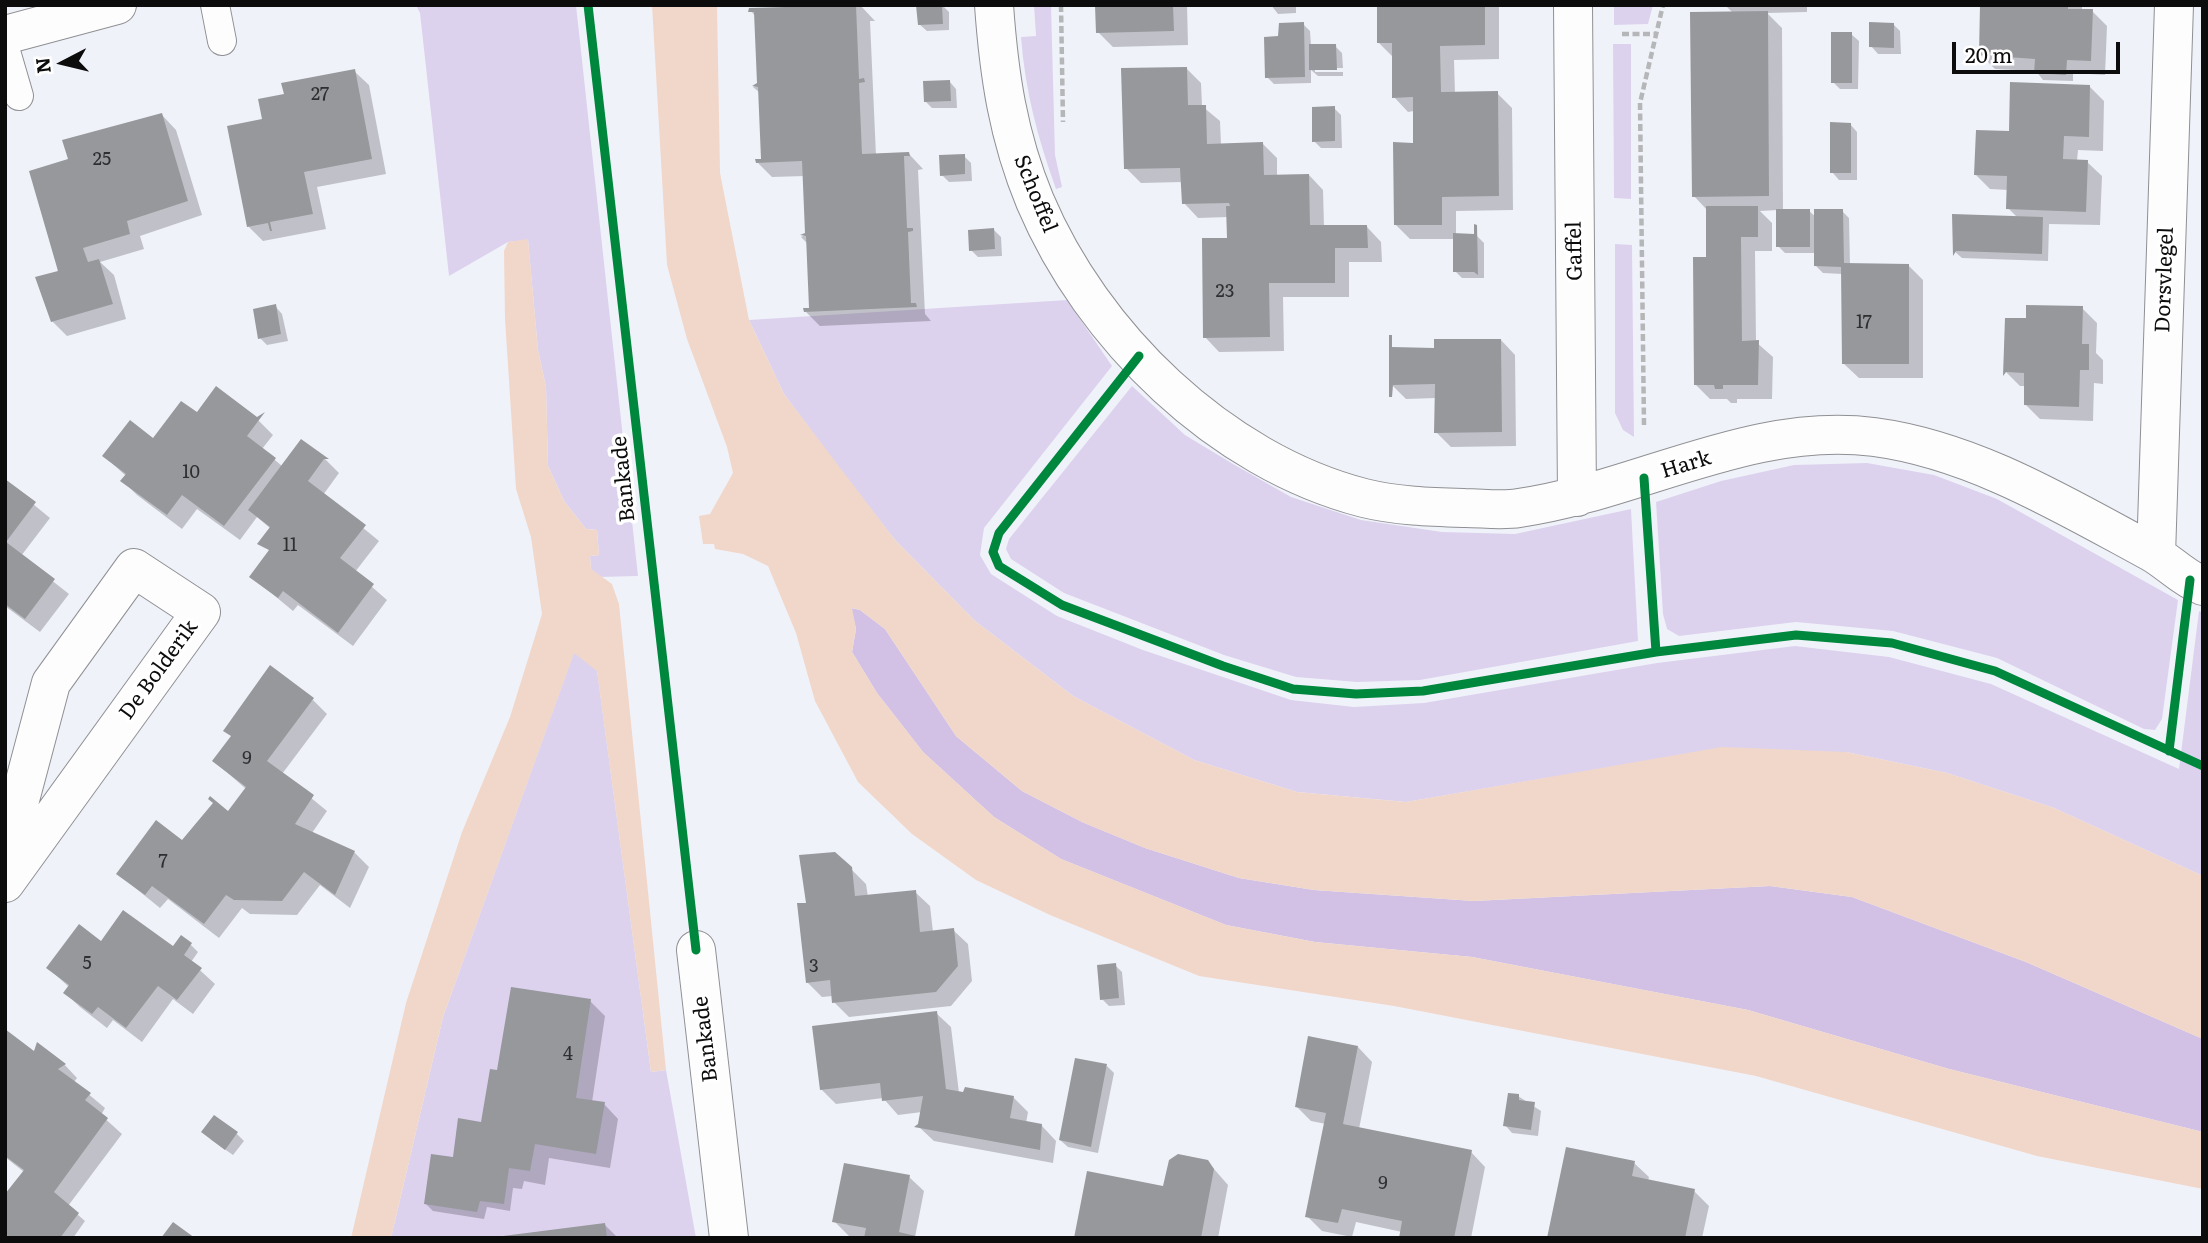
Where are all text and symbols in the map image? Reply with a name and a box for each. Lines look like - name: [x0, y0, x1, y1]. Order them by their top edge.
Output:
- north arrow: [28, 28, 98, 98]
- scale bar: [1956, 28, 2124, 72]
- text: 20 m: [1965, 38, 2012, 69]
- text: N: [27, 56, 57, 75]
- house number: 27: [311, 84, 329, 106]
- house number: 25: [93, 149, 111, 171]
- street label: Schoffel: [1008, 152, 1062, 236]
- street label: Gaffel: [1562, 221, 1588, 281]
- street label: Dorsvlegel: [2151, 227, 2179, 333]
- house number: 23: [1216, 281, 1234, 303]
- house number: 17: [1856, 312, 1872, 334]
- street label: Bankade: [607, 435, 641, 523]
- street label: Hark: [1658, 445, 1714, 485]
- house number: 10: [182, 462, 200, 484]
- house number: 11: [283, 535, 297, 557]
- street label: De Bolderik: [114, 615, 204, 725]
- house number: 9: [242, 748, 252, 770]
- house number: 7: [158, 851, 168, 873]
- house number: 5: [82, 953, 92, 975]
- house number: 3: [809, 956, 819, 978]
- street label: Bankade: [688, 995, 724, 1083]
- house number: 4: [563, 1044, 573, 1066]
- house number: 9: [1378, 1173, 1388, 1195]

